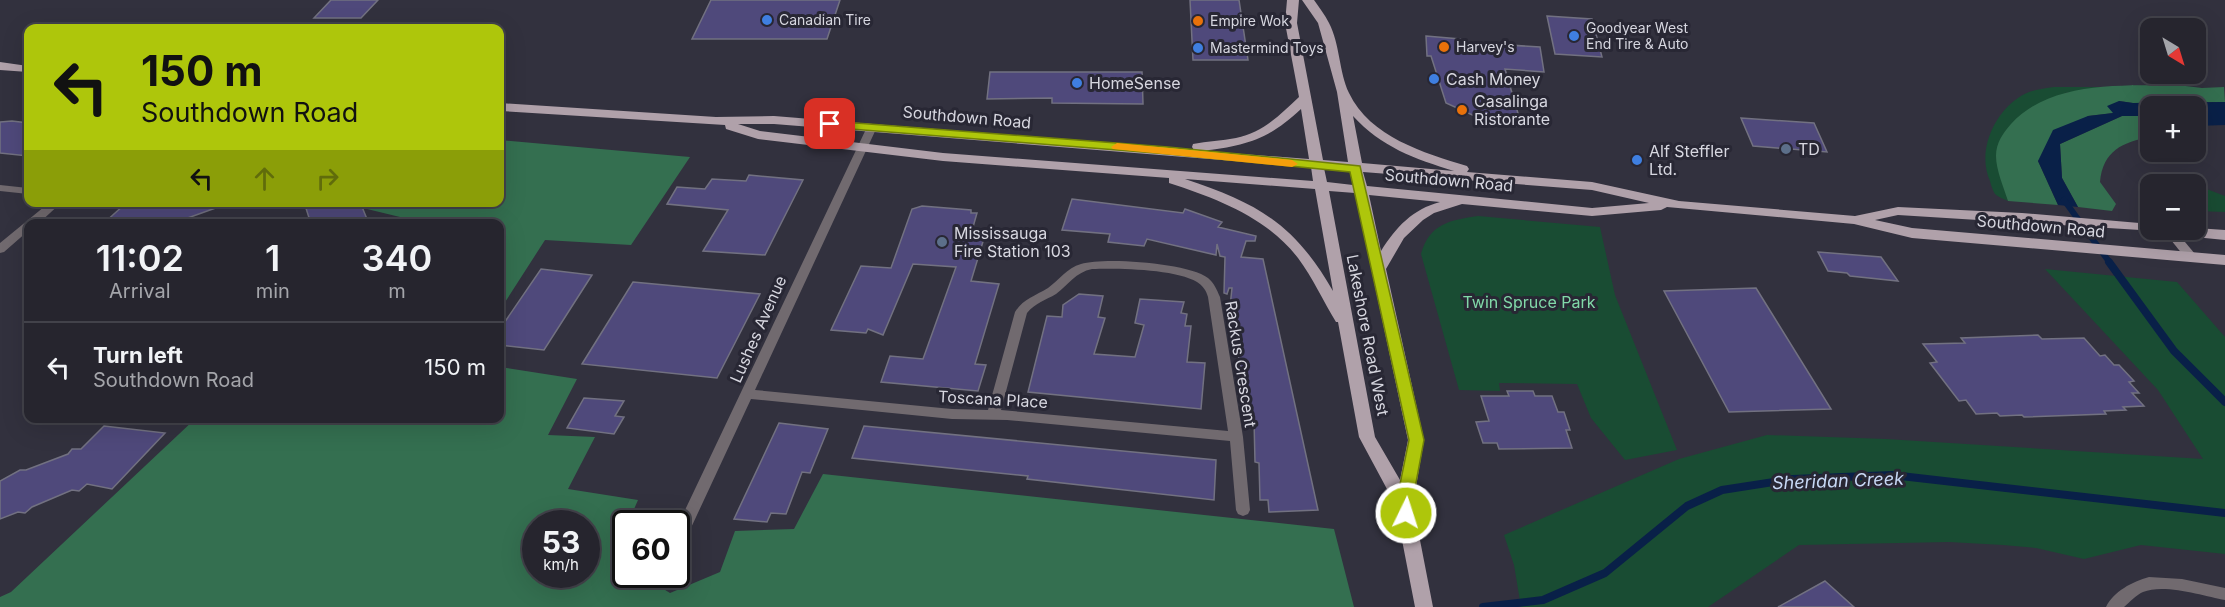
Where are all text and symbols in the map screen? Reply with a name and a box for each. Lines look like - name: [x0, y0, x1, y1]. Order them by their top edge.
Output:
- place label: Canadian Tire: [779, 11, 871, 28]
- place label: Empire Wok: [1210, 12, 1289, 29]
- marker: Canadian Tire: [760, 13, 774, 27]
- marker: Empire Wok: [1191, 14, 1205, 28]
- north arrow: [2140, 18, 2206, 84]
- map controls: [2140, 18, 2206, 240]
- place label: Goodyear West End Tire & Auto: [1586, 19, 1689, 52]
- marker: Goodyear West End Tire & Auto: [1567, 29, 1581, 43]
- place label: Harvey's: [1456, 38, 1515, 55]
- place label: Mastermind Toys: [1210, 39, 1324, 56]
- marker: Harvey's: [1437, 40, 1451, 54]
- marker: Mastermind Toys: [1191, 41, 1205, 55]
- text: 150 m: [141, 45, 263, 96]
- icon: left: [42, 48, 120, 126]
- place label: Cash Money: [1446, 69, 1541, 89]
- marker: Cash Money: [1427, 72, 1441, 86]
- place label: HomeSense: [1089, 73, 1181, 93]
- marker: HomeSense: [1070, 76, 1084, 90]
- place label: Casalinga Ristorante: [1474, 91, 1550, 129]
- text: Southdown Road: [141, 96, 358, 129]
- button: +: [2140, 96, 2206, 162]
- pin: [804, 98, 855, 149]
- street label: Southdown Road: [902, 101, 1032, 133]
- marker: Casalinga Ristorante: [1455, 103, 1469, 117]
- icon: arrive: [813, 107, 846, 140]
- place label: TD: [1798, 139, 1820, 159]
- place label: Alf Steffler Ltd.: [1649, 141, 1729, 179]
- marker: TD: [1779, 142, 1793, 156]
- marker: Alf Steffler Ltd.: [1630, 153, 1644, 167]
- icon: left: [185, 162, 218, 195]
- icon: ahead: [248, 162, 281, 195]
- icon: right: [311, 162, 344, 195]
- street label: Southdown Road: [1384, 164, 1514, 196]
- button: −: [2140, 174, 2206, 240]
- street label: Southdown Road: [1976, 210, 2106, 242]
- place label: Mississauga Fire Station 103: [954, 223, 1071, 261]
- marker: Mississauga Fire Station 103: [935, 235, 949, 249]
- text: 11:02: [96, 236, 184, 280]
- text: 1: [265, 236, 280, 280]
- text: 340: [362, 236, 432, 280]
- street label: Lakeshore Road West: [1343, 253, 1393, 417]
- street label: Lushes Avenue: [725, 272, 791, 386]
- text: Arrival: [109, 279, 171, 303]
- text: min: [256, 279, 290, 303]
- text: m: [388, 279, 406, 303]
- park label: Twin Spruce Park: [1462, 292, 1596, 312]
- street label: Rackus Crescent: [1221, 299, 1261, 429]
- text: Turn left: [93, 342, 183, 368]
- icon: left: [42, 351, 75, 384]
- text: 150 m: [424, 354, 486, 380]
- text: Southdown Road: [93, 368, 254, 392]
- street label: Toscana Place: [938, 386, 1048, 412]
- water label: Sheridan Creek: [1772, 468, 1905, 493]
- position arrow: [1374, 481, 1438, 545]
- speed limit sign: 60: [612, 510, 690, 588]
- text: 53: [542, 524, 580, 560]
- text: km/h: [543, 555, 579, 574]

